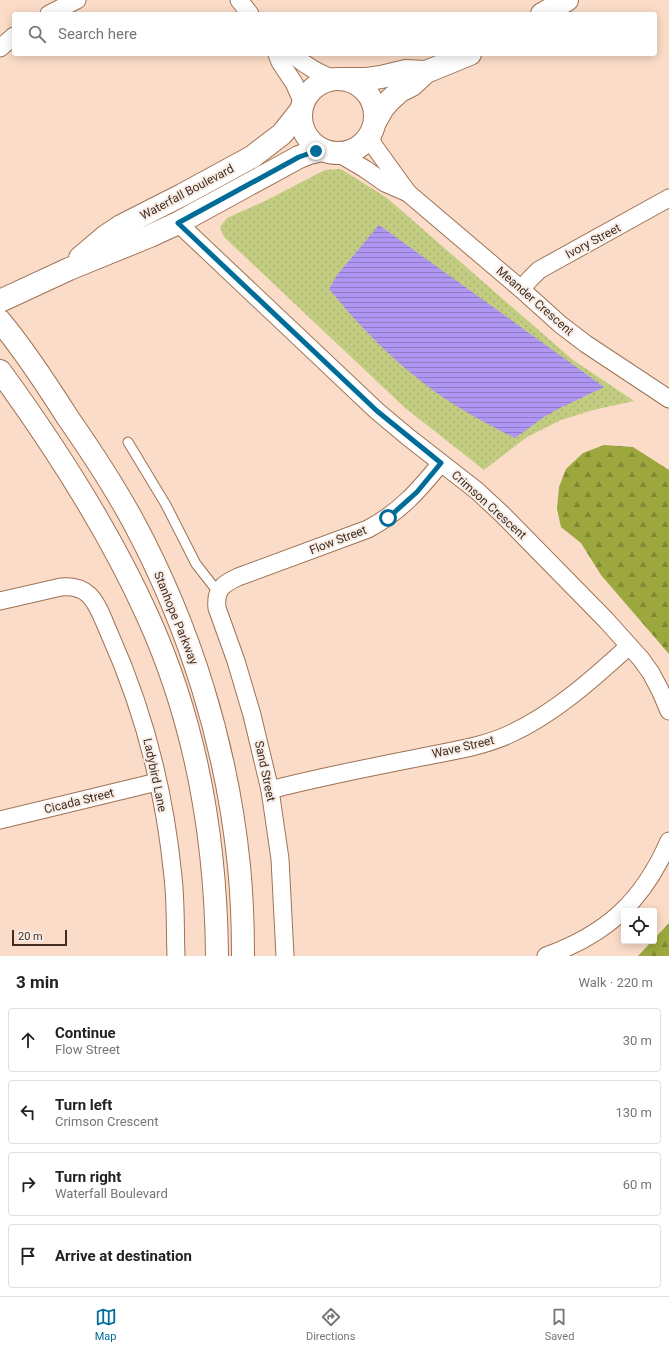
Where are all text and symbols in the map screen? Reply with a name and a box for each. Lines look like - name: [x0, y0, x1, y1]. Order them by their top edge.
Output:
- search box: [12, 12, 657, 56]
- icon: search: [26, 23, 48, 45]
- text: Search here: [58, 25, 137, 43]
- route end: [307, 142, 325, 160]
- street label: Waterfall Boulevard: [138, 161, 236, 223]
- street label: Ivory Street: [563, 221, 623, 261]
- street label: Meander Crescent: [494, 264, 577, 338]
- street label: Crimson Crescent: [449, 468, 529, 542]
- route start: [379, 509, 397, 527]
- street label: Flow Street: [307, 523, 369, 557]
- street label: Stanhope Parkway: [151, 569, 201, 667]
- street label: Wave Street: [430, 733, 496, 761]
- street label: Ladybird Lane: [140, 737, 170, 813]
- street label: Sand Street: [252, 739, 278, 803]
- street label: Cicada Street: [43, 786, 115, 816]
- map controls: [621, 908, 657, 944]
- button: locate: [621, 908, 657, 944]
- scale bar: [12, 928, 67, 947]
- text: 20 m: [18, 930, 43, 943]
- text: 3 min: [16, 972, 59, 992]
- text: Walk · 220 m: [578, 975, 653, 990]
- text: Continue: [55, 1024, 116, 1042]
- icon: ahead: [17, 1029, 39, 1051]
- text: 30 m: [623, 1033, 652, 1048]
- text: Flow Street: [55, 1042, 120, 1057]
- text: Turn left: [55, 1096, 112, 1114]
- icon: left: [17, 1101, 39, 1123]
- text: 130 m: [615, 1105, 652, 1120]
- text: Crimson Crescent: [55, 1114, 158, 1129]
- text: Turn right: [55, 1168, 121, 1186]
- icon: right: [17, 1173, 39, 1195]
- text: 60 m: [623, 1177, 652, 1192]
- text: Waterfall Boulevard: [55, 1186, 168, 1201]
- icon: arrive: [17, 1245, 39, 1267]
- text: Arrive at destination: [55, 1247, 192, 1265]
- tab: Map: [95, 1306, 117, 1343]
- tab: Directions: [306, 1306, 355, 1343]
- tab: Saved: [545, 1306, 574, 1343]

